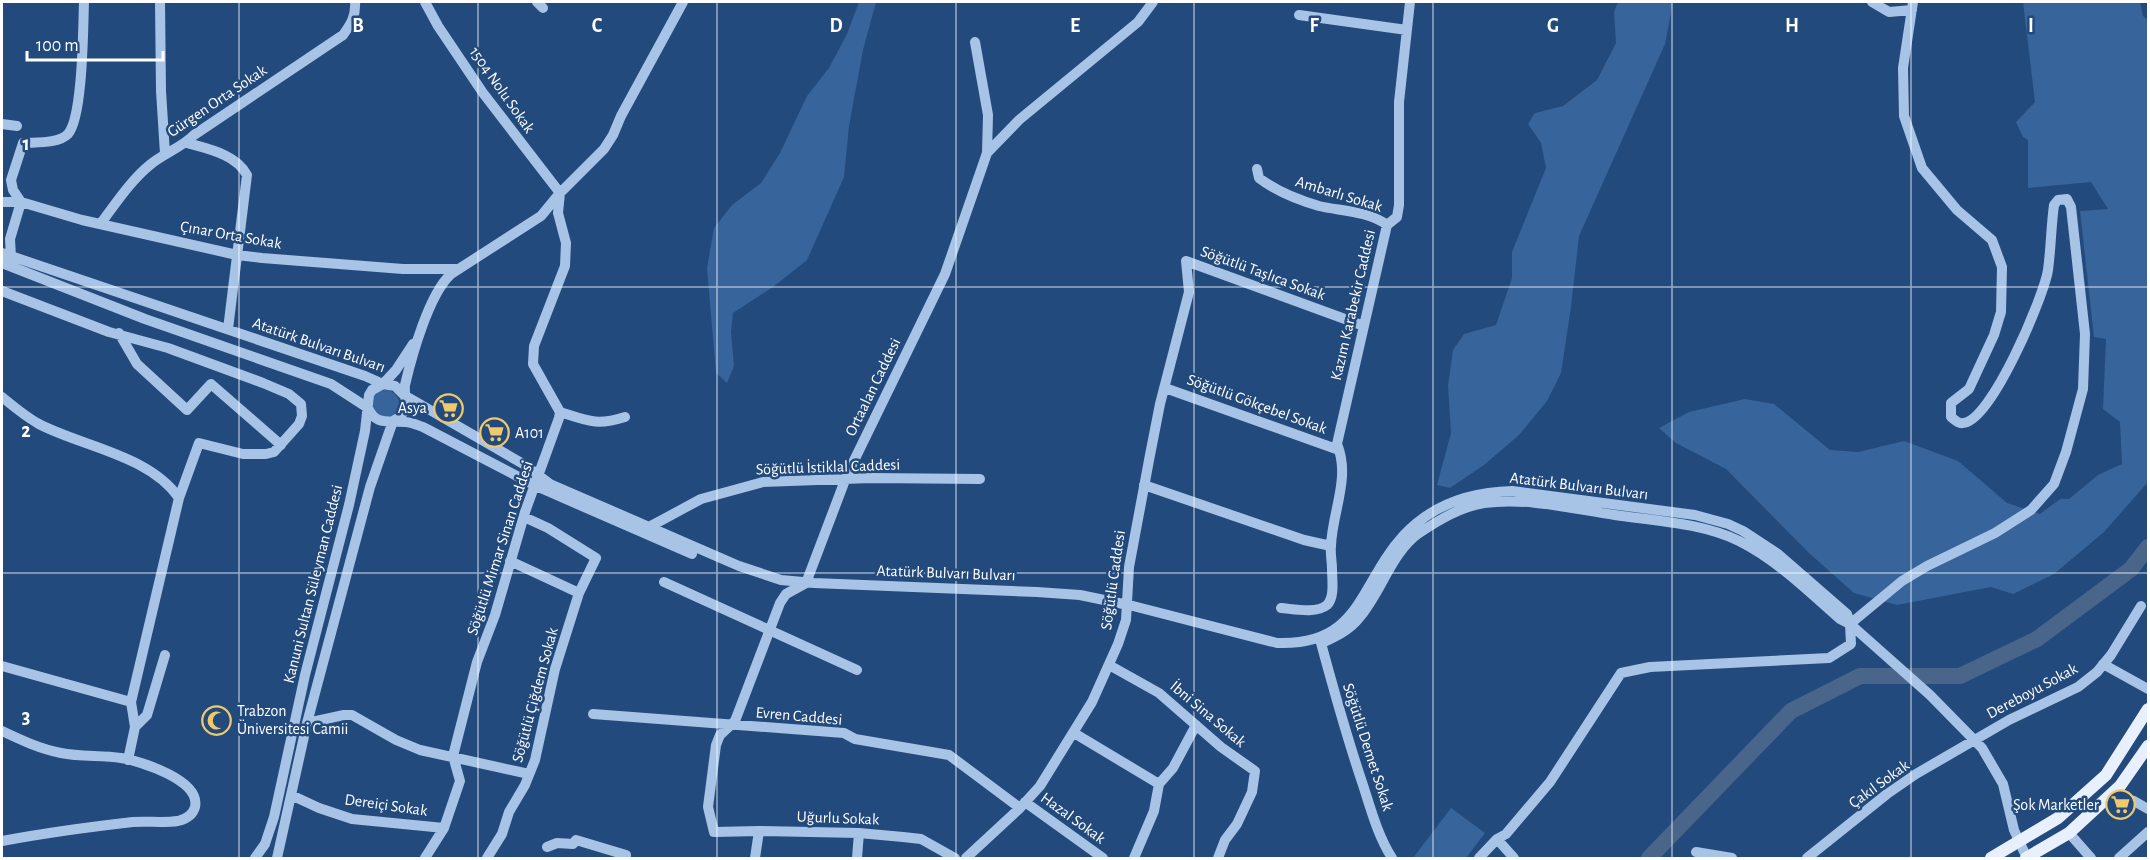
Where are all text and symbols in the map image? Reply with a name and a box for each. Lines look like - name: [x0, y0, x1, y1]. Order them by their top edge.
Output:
- text: B: [352, 16, 364, 36]
- text: C: [592, 16, 603, 36]
- text: D: [829, 16, 843, 36]
- text: E: [1070, 16, 1080, 36]
- text: F: [1309, 16, 1319, 36]
- text: G: [1547, 16, 1559, 36]
- text: H: [1785, 16, 1799, 36]
- text: I: [2028, 16, 2034, 36]
- scale bar: [27, 24, 164, 62]
- text: 100 m: [36, 37, 79, 55]
- street label: 1504 Nolu Sokak: [466, 44, 538, 137]
- street label: Gürgen Orta Sokak: [165, 62, 270, 140]
- text: 1: [22, 134, 30, 154]
- street label: Ambarlı Sokak: [1294, 173, 1385, 215]
- street label: Çınar Orta Sokak: [179, 218, 284, 252]
- street label: Kazım Karabekir Caddesi: [1328, 228, 1378, 382]
- street label: Söğütlü Taşlıca Sokak: [1198, 243, 1328, 303]
- street label: Atatürk Bulvarı Bulvarı: [251, 315, 387, 375]
- street label: Ortaalan Caddesi: [842, 336, 904, 438]
- street label: Söğütlü Gökçebel Sokak: [1185, 371, 1330, 437]
- supermarket icon: Asya: [432, 392, 464, 424]
- place label: Asya: [398, 400, 427, 417]
- supermarket icon: A101: [478, 417, 510, 449]
- text: 2: [21, 421, 31, 441]
- place label: A101: [515, 425, 544, 441]
- street label: Söğütlü İstiklal Caddesi: [755, 454, 900, 478]
- street label: Söğütlü Mimar Sinan Caddesi: [464, 459, 536, 637]
- street label: Atatürk Bulvarı Bulvarı: [1509, 470, 1649, 502]
- street label: Kanuni Sultan Süleyman Caddesi: [281, 483, 346, 685]
- street label: Söğütlü Caddesi: [1098, 529, 1128, 631]
- street label: Atatürk Bulvarı Bulvarı: [876, 563, 1016, 583]
- street label: Söğütlü Çiğdem Sokak: [509, 625, 561, 764]
- street label: Dereboyu Sokak: [1984, 660, 2081, 723]
- street label: İbni Sina Sokak: [1167, 676, 1251, 751]
- street label: Söğütlü Demet Sokak: [1340, 681, 1396, 814]
- place label: Trabzon Üniversitesi Camii: [237, 703, 348, 737]
- mosque icon: Trabzon Üniversitesi Camii: [200, 704, 232, 736]
- street label: Evren Caddesi: [755, 704, 843, 728]
- text: 3: [22, 707, 30, 727]
- street label: Çakıl Sokak: [1846, 756, 1913, 811]
- street label: Hazal Sokak: [1038, 789, 1109, 847]
- supermarket icon: Şok Marketler: [2104, 789, 2136, 821]
- street label: Dereiçi Sokak: [344, 791, 429, 819]
- place label: Şok Marketler: [2013, 797, 2100, 813]
- street label: Uğurlu Sokak: [796, 809, 880, 827]

